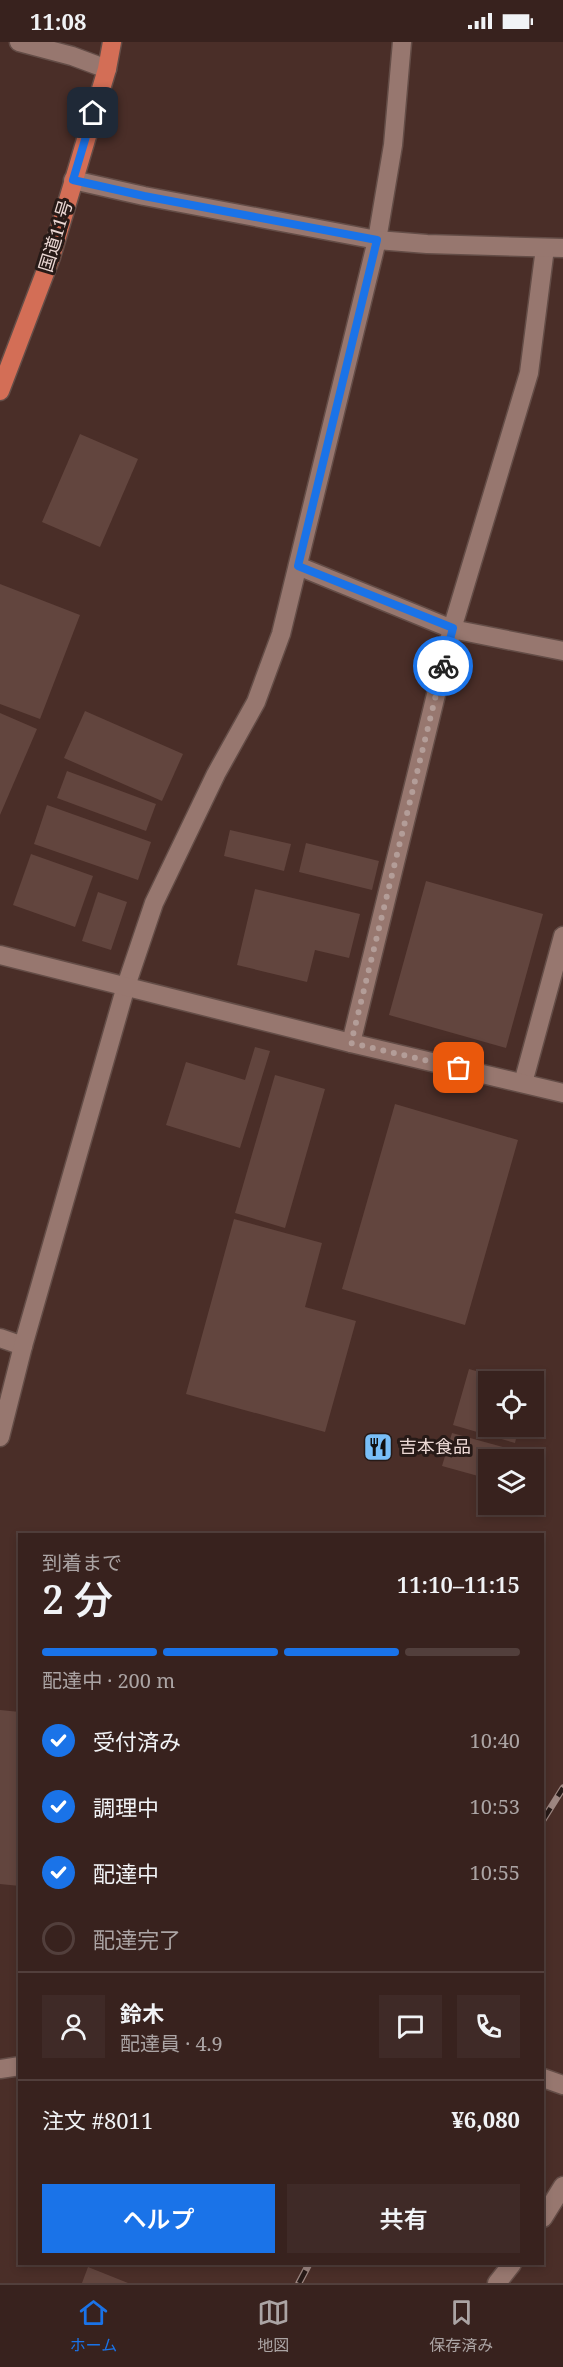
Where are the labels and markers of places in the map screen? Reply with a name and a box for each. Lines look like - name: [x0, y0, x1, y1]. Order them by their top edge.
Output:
- pin: [67, 87, 118, 138]
- pin: [433, 1042, 484, 1093]
- restaurant icon: 吉本食品: [362, 1431, 394, 1463]
- place label: 吉本食品: [399, 1434, 471, 1458]

